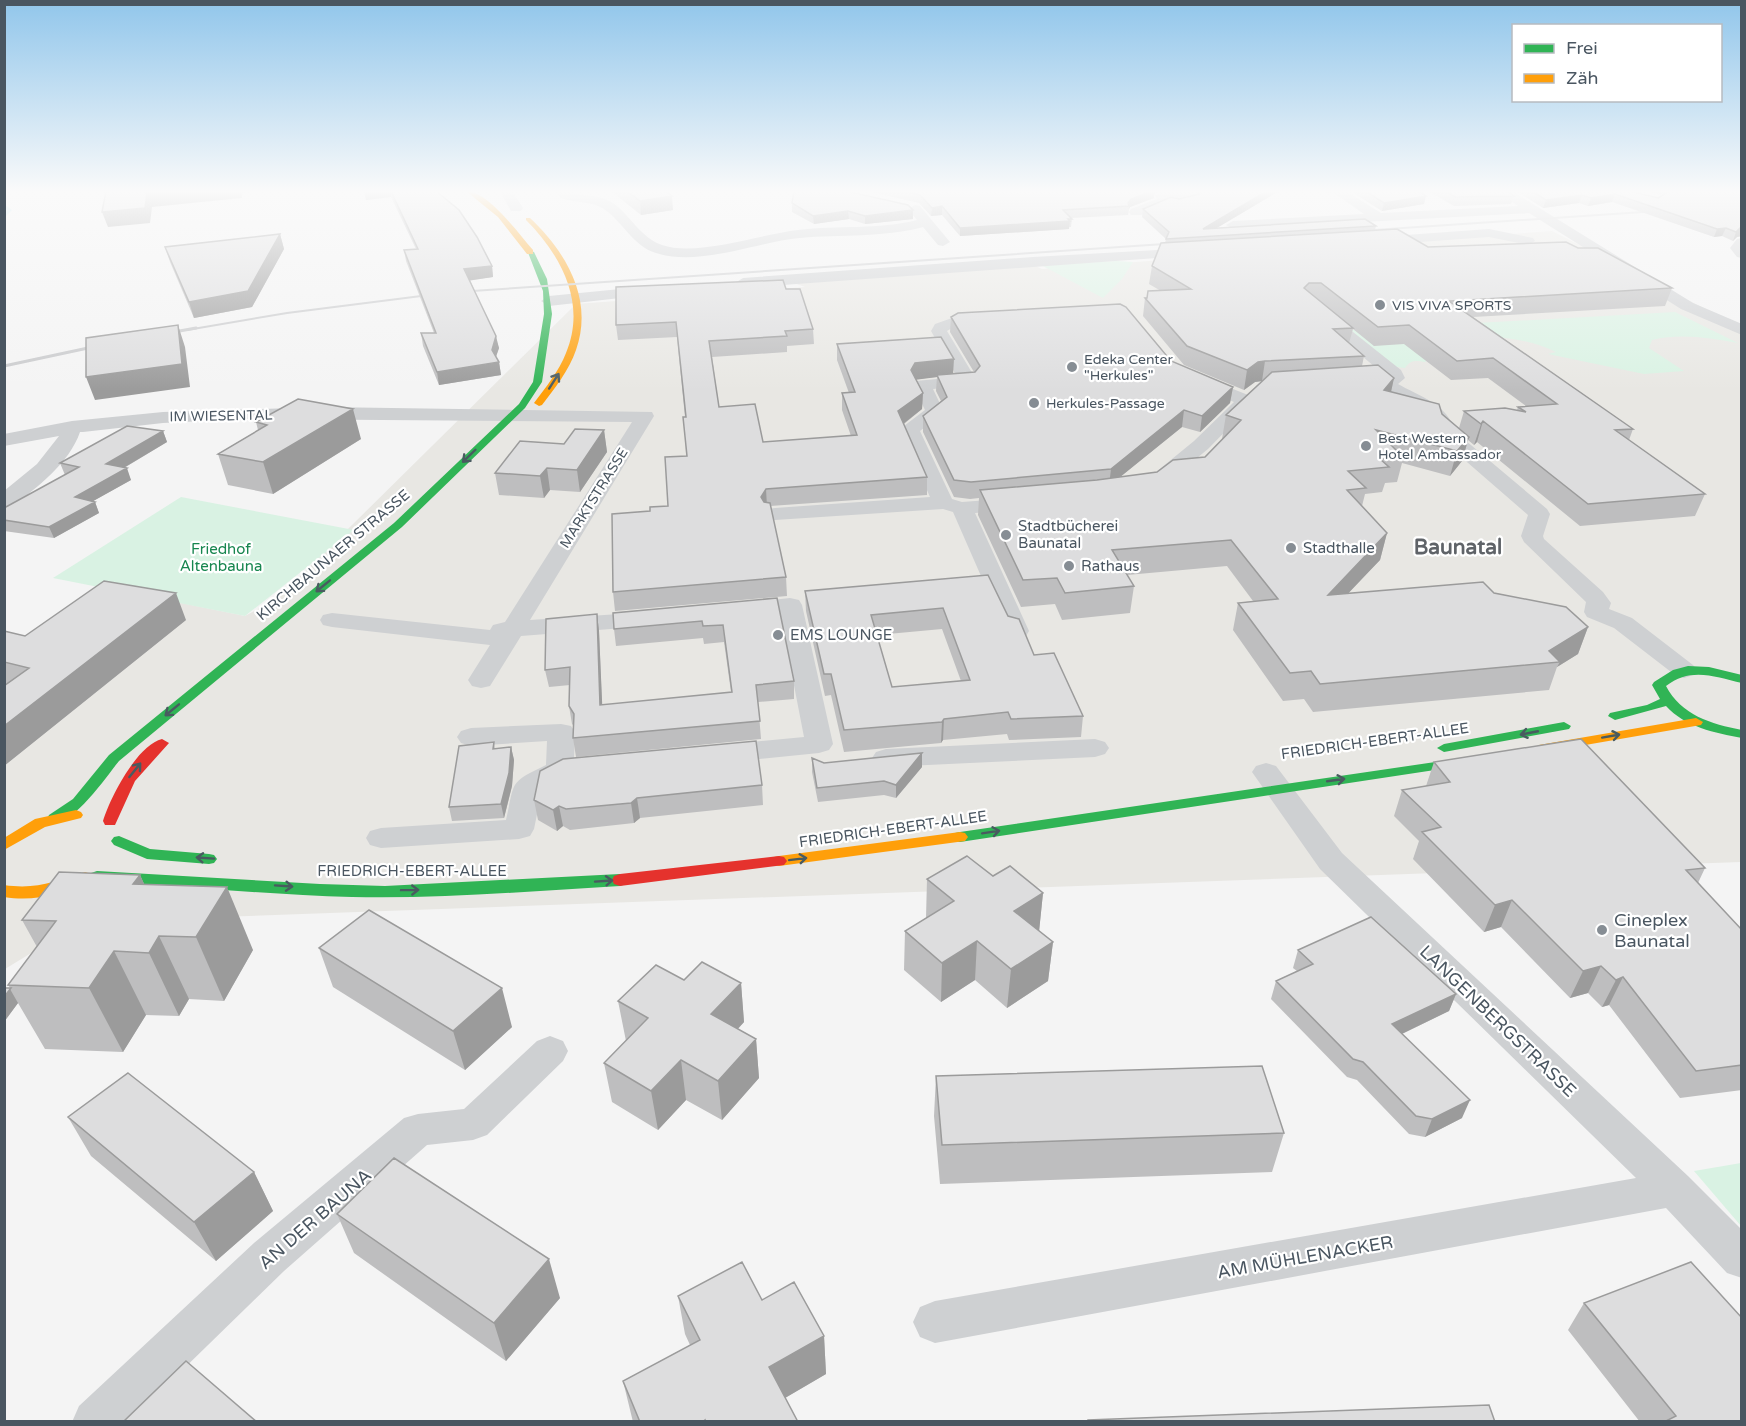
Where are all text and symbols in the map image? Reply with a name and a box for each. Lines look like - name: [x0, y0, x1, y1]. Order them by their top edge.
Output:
- legend: [1512, 24, 1722, 102]
- text: Frei: [1566, 37, 1598, 59]
- text: Zäh: [1566, 67, 1599, 89]
- place label: VIS VIVA SPORTS: [1392, 297, 1512, 314]
- marker: VIS VIVA SPORTS: [1373, 298, 1387, 312]
- place label: Edeka Center "Herkules": [1084, 351, 1173, 384]
- marker: Edeka Center "Herkules": [1065, 360, 1079, 374]
- one-way arrow: [548, 373, 560, 390]
- place label: Herkules-Passage: [1046, 395, 1165, 412]
- marker: Herkules-Passage: [1027, 396, 1041, 410]
- street label: IM WIESENTAL: [169, 407, 273, 425]
- place label: Best Western Hotel Ambassador: [1378, 430, 1502, 463]
- marker: Best Western Hotel Ambassador: [1359, 439, 1373, 453]
- street label: MARKTSTRASSE: [556, 445, 632, 551]
- one-way arrow: [462, 449, 477, 463]
- street label: KIRCHBAUNAER STRASSE: [253, 486, 413, 624]
- place label: Stadtbücherei Baunatal: [1018, 517, 1118, 552]
- marker: Stadtbücherei Baunatal: [999, 528, 1013, 542]
- district label: Baunatal: [1414, 535, 1502, 560]
- place label: Stadthalle: [1303, 539, 1375, 557]
- park label: Friedhof Altenbauna: [180, 540, 262, 575]
- marker: Stadthalle: [1284, 541, 1298, 555]
- place label: Rathaus: [1081, 557, 1140, 575]
- marker: Rathaus: [1062, 559, 1076, 573]
- one-way arrow: [315, 579, 331, 592]
- place label: EMS LOUNGE: [790, 626, 892, 644]
- marker: EMS LOUNGE: [771, 628, 785, 642]
- one-way arrow: [165, 703, 181, 716]
- street label: FRIEDRICH-EBERT-ALLEE: [1280, 719, 1470, 763]
- one-way arrow: [1520, 728, 1539, 739]
- one-way arrow: [1601, 731, 1621, 742]
- one-way arrow: [128, 762, 141, 778]
- one-way arrow: [1325, 775, 1345, 786]
- street label: FRIEDRICH-EBERT-ALLEE: [798, 807, 988, 851]
- one-way arrow: [981, 826, 1000, 837]
- one-way arrow: [196, 853, 216, 864]
- one-way arrow: [787, 853, 807, 864]
- street label: FRIEDRICH-EBERT-ALLEE: [317, 862, 507, 880]
- one-way arrow: [594, 875, 614, 886]
- one-way arrow: [273, 881, 293, 892]
- one-way arrow: [399, 884, 419, 896]
- place label: Cineplex Baunatal: [1614, 909, 1690, 952]
- marker: Cineplex Baunatal: [1595, 923, 1609, 937]
- street label: LANGENBERGSTRASSE: [1415, 940, 1581, 1102]
- street label: AN DER BAUNA: [254, 1164, 376, 1274]
- street label: AM MÜHLENACKER: [1215, 1231, 1395, 1283]

